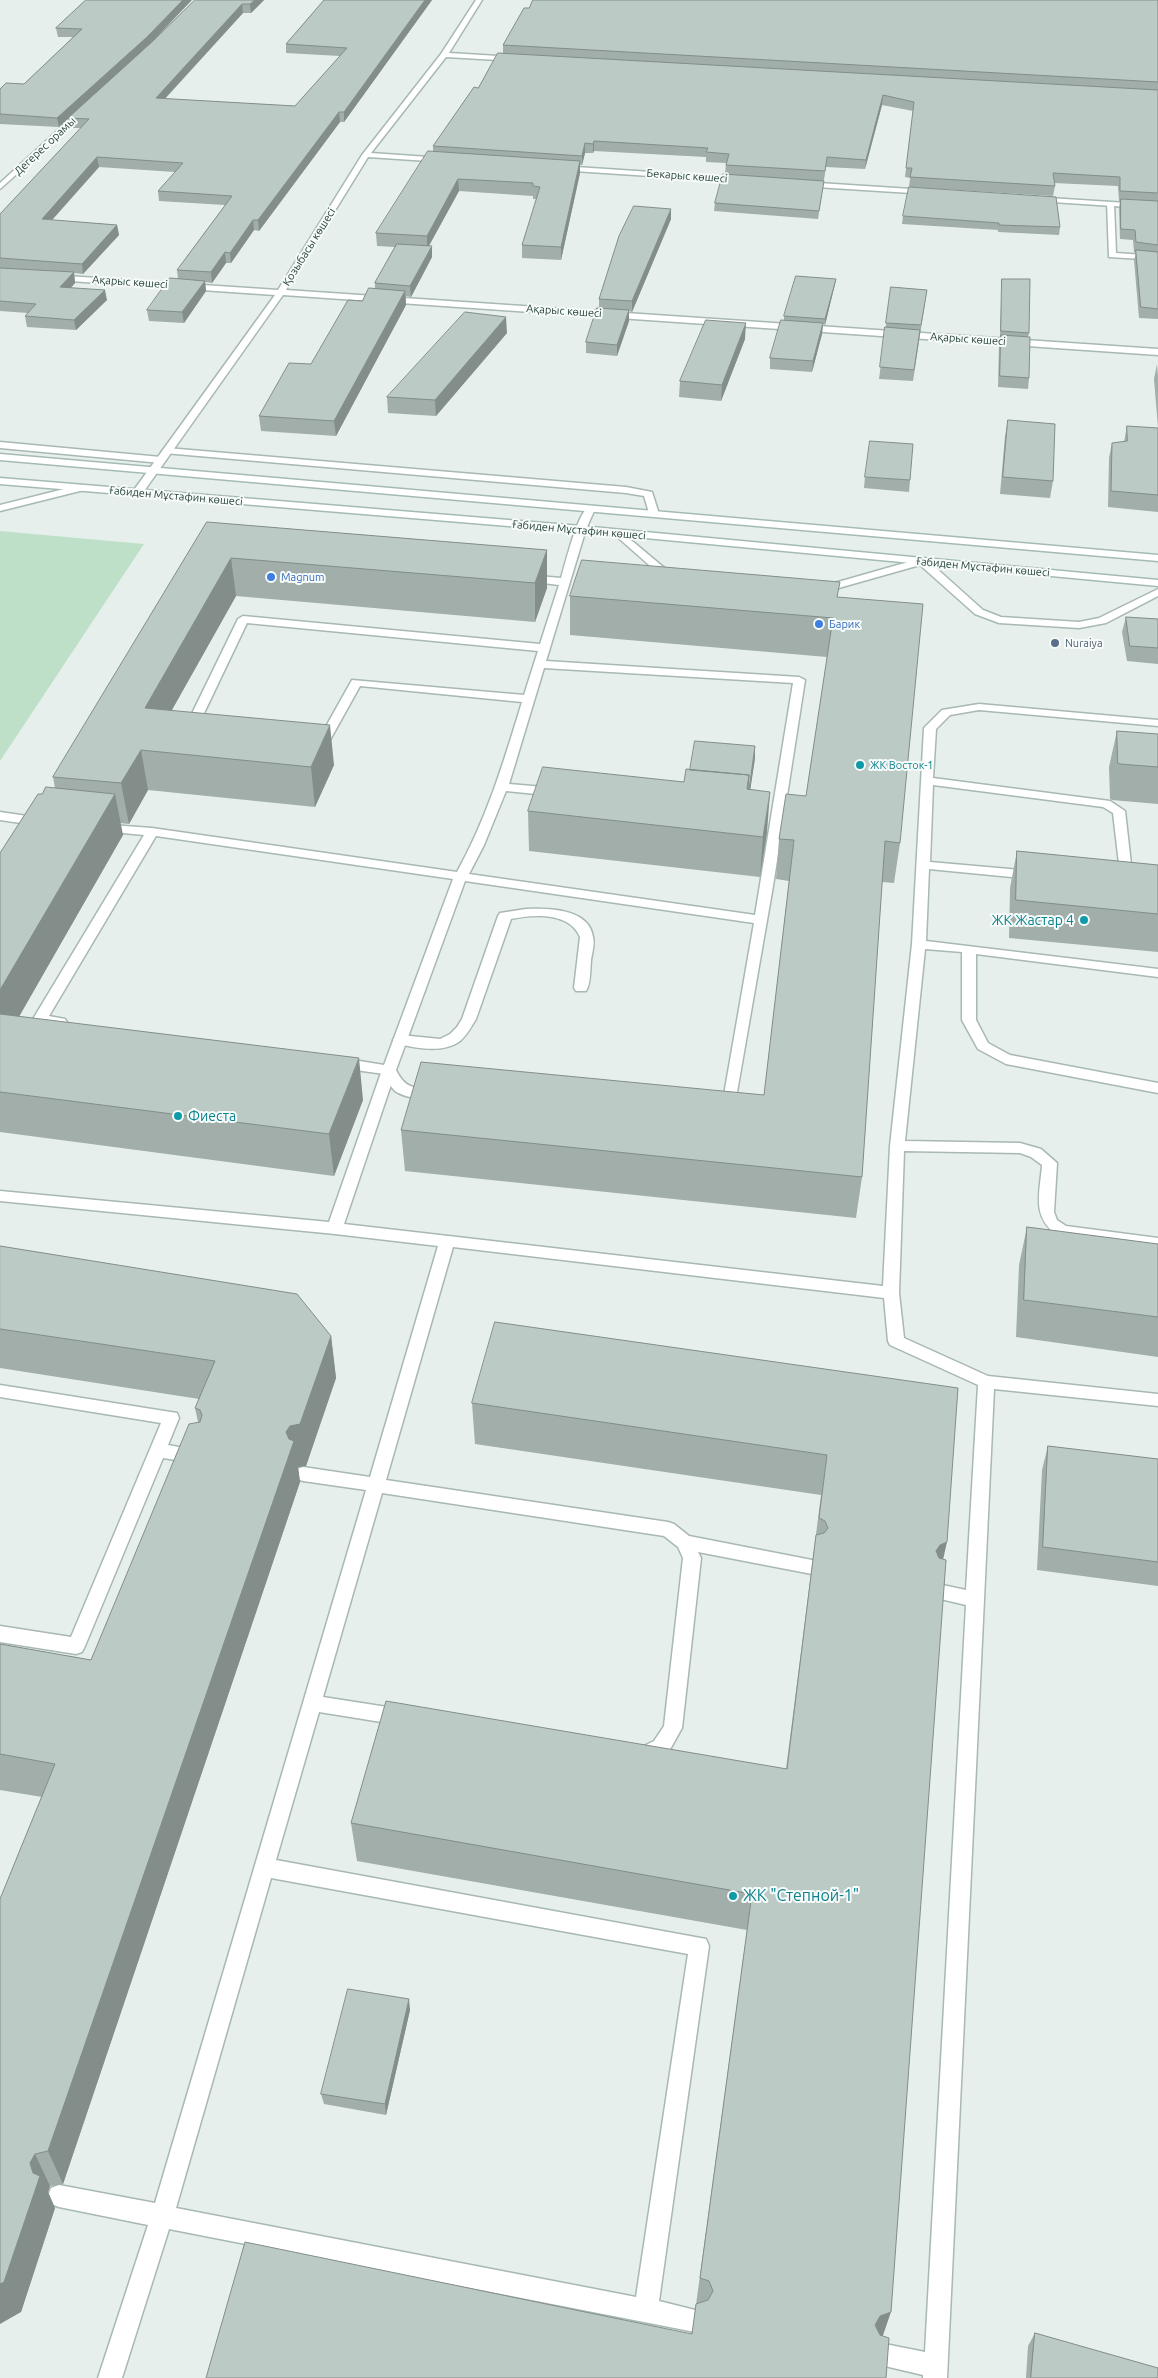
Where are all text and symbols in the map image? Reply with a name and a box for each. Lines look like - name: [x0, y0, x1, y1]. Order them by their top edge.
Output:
- street label: Дегерес орамы: [12, 114, 78, 178]
- street label: Бекарыс көшесі: [646, 167, 728, 185]
- street label: Қозыбасы көшесі: [280, 206, 338, 288]
- street label: Ақарыс көшесі: [92, 273, 168, 291]
- street label: Ақарыс көшесі: [526, 302, 602, 320]
- street label: Ақарыс көшесі: [930, 330, 1006, 348]
- street label: Ғабиден Мұстафин көшесі: [109, 484, 243, 508]
- street label: Ғабиден Мұстафин көшесі: [512, 518, 646, 542]
- street label: Ғабиден Мұстафин көшесі: [916, 555, 1050, 579]
- place label: Magnum: [281, 570, 325, 584]
- marker: Magnum: [265, 571, 277, 583]
- place label: Барик: [829, 617, 860, 631]
- marker: Барик: [813, 618, 825, 630]
- place label: Nuraiya: [1065, 636, 1103, 650]
- marker: Nuraiya: [1049, 637, 1061, 649]
- place label: ЖК Восток-1: [870, 758, 934, 772]
- marker: ЖК Восток-1: [854, 759, 866, 771]
- place label: ЖК Жастар 4: [992, 912, 1074, 928]
- marker: ЖК Жастар 4: [1078, 914, 1090, 926]
- place label: Фиеста: [188, 1108, 236, 1124]
- marker: Фиеста: [172, 1110, 184, 1122]
- place label: ЖК "Степной-1": [743, 1886, 859, 1906]
- marker: ЖК "Степной-1": [727, 1890, 739, 1902]

